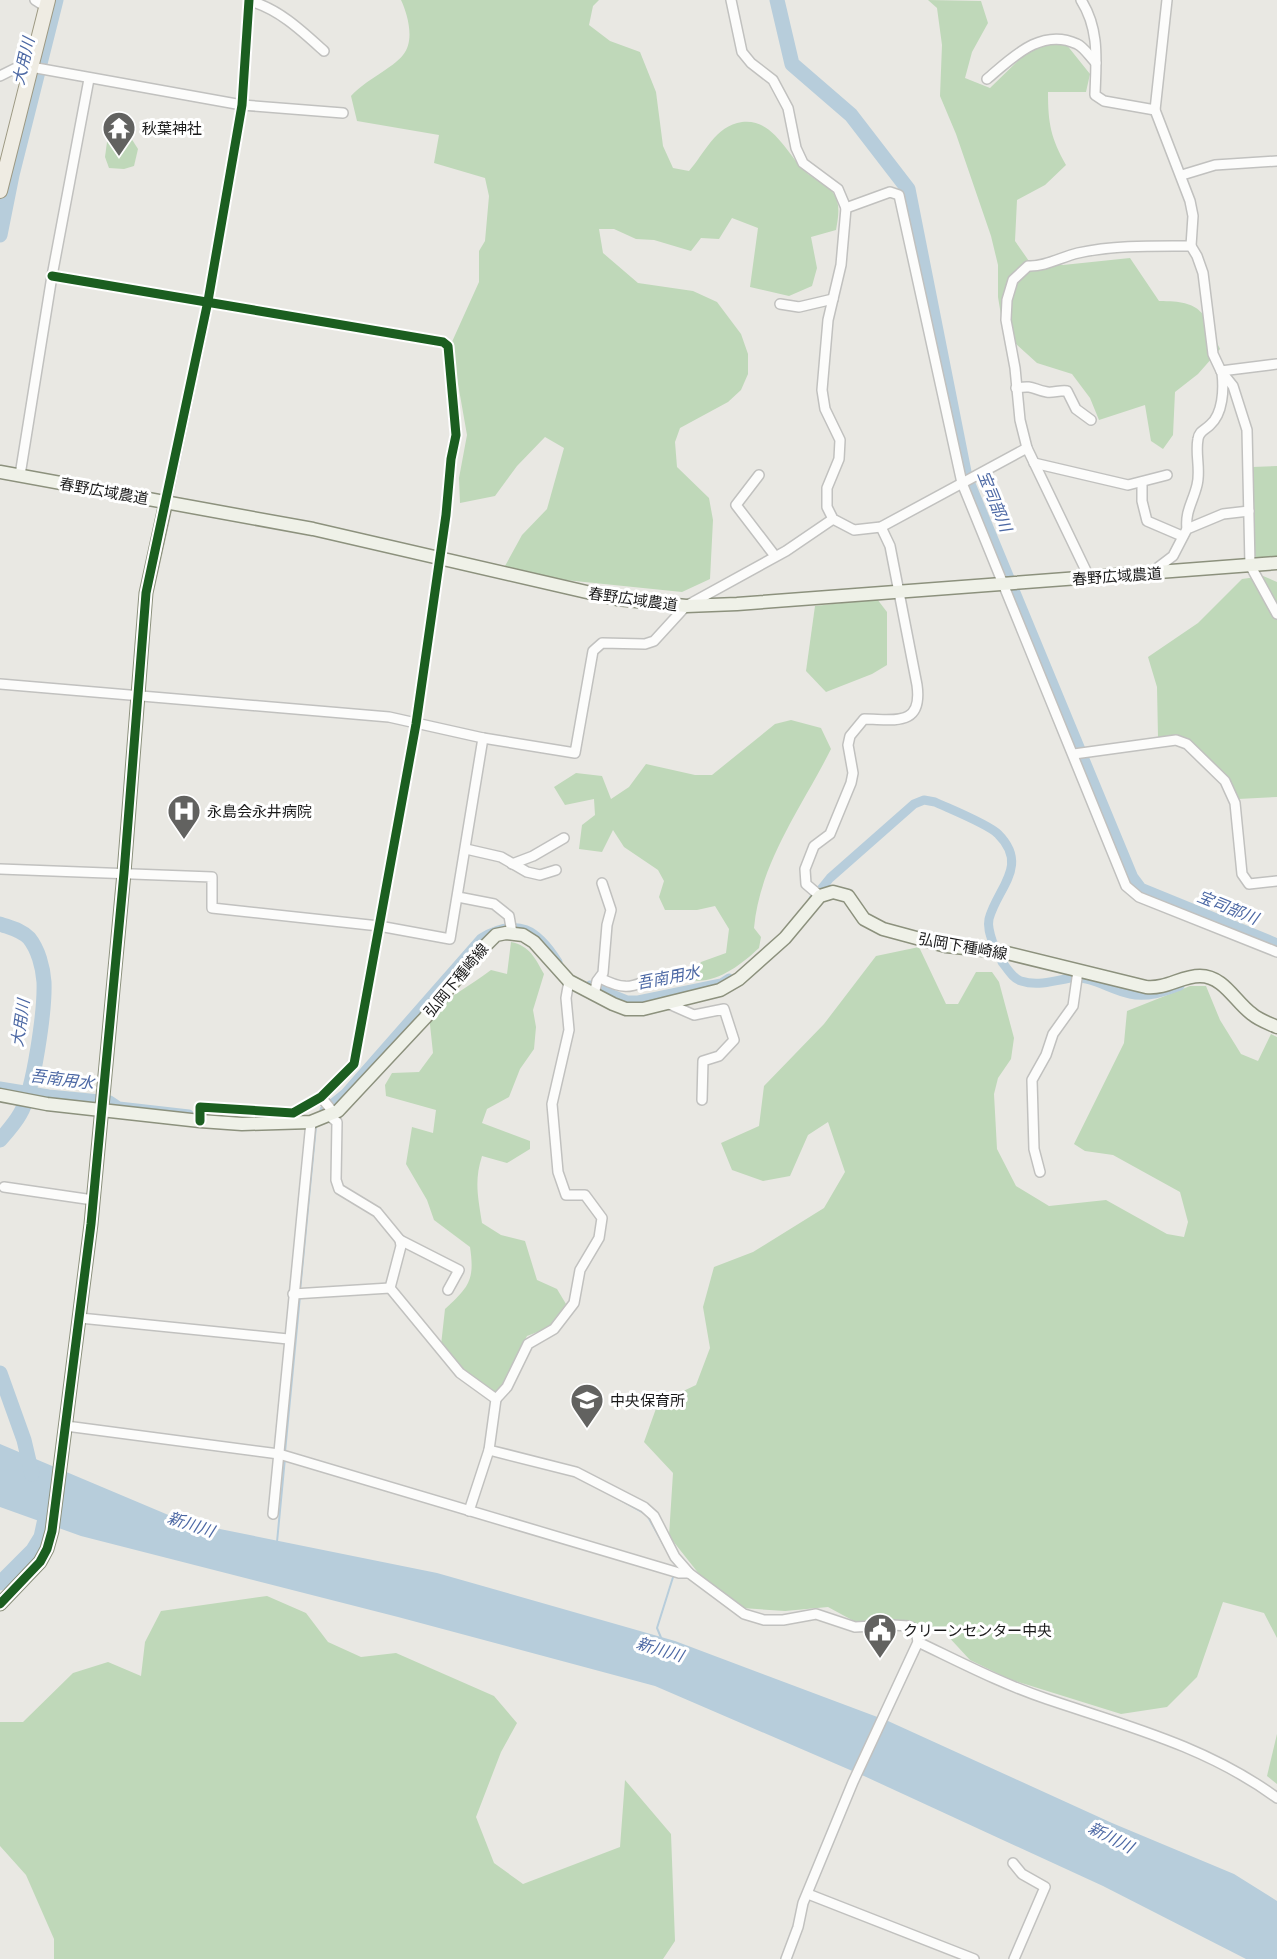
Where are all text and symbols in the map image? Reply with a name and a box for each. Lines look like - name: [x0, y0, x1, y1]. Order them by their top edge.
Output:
- water label: 大用川: [8, 33, 39, 87]
- temple icon: 秋葉神社: [101, 110, 137, 157]
- place label: 秋葉神社: [142, 119, 202, 138]
- water label: 宝司部川: [974, 468, 1017, 536]
- street label: 春野広域農道: [58, 474, 150, 508]
- street label: 春野広域農道: [1071, 563, 1163, 589]
- street label: 春野広域農道: [587, 583, 679, 615]
- hospital icon: 永島会永井病院: [166, 793, 202, 840]
- place label: 永島会永井病院: [207, 802, 312, 821]
- water label: 宝司部川: [1195, 886, 1263, 929]
- street label: 弘岡下種崎線: [917, 929, 1009, 963]
- street label: 弘岡下種崎線: [420, 939, 492, 1021]
- water label: 吾南用水: [635, 961, 703, 993]
- water label: 大用川: [7, 996, 34, 1048]
- water label: 吾南用水: [29, 1065, 97, 1093]
- school or university icon: 中央保育所: [569, 1382, 605, 1429]
- place label: 中央保育所: [610, 1391, 685, 1410]
- water label: 新川川: [165, 1507, 219, 1542]
- public building icon: クリーンセンター中央: [862, 1612, 898, 1659]
- place label: クリーンセンター中央: [903, 1621, 1052, 1640]
- water label: 新川川: [634, 1632, 688, 1666]
- water label: 新川川: [1085, 1817, 1139, 1858]

